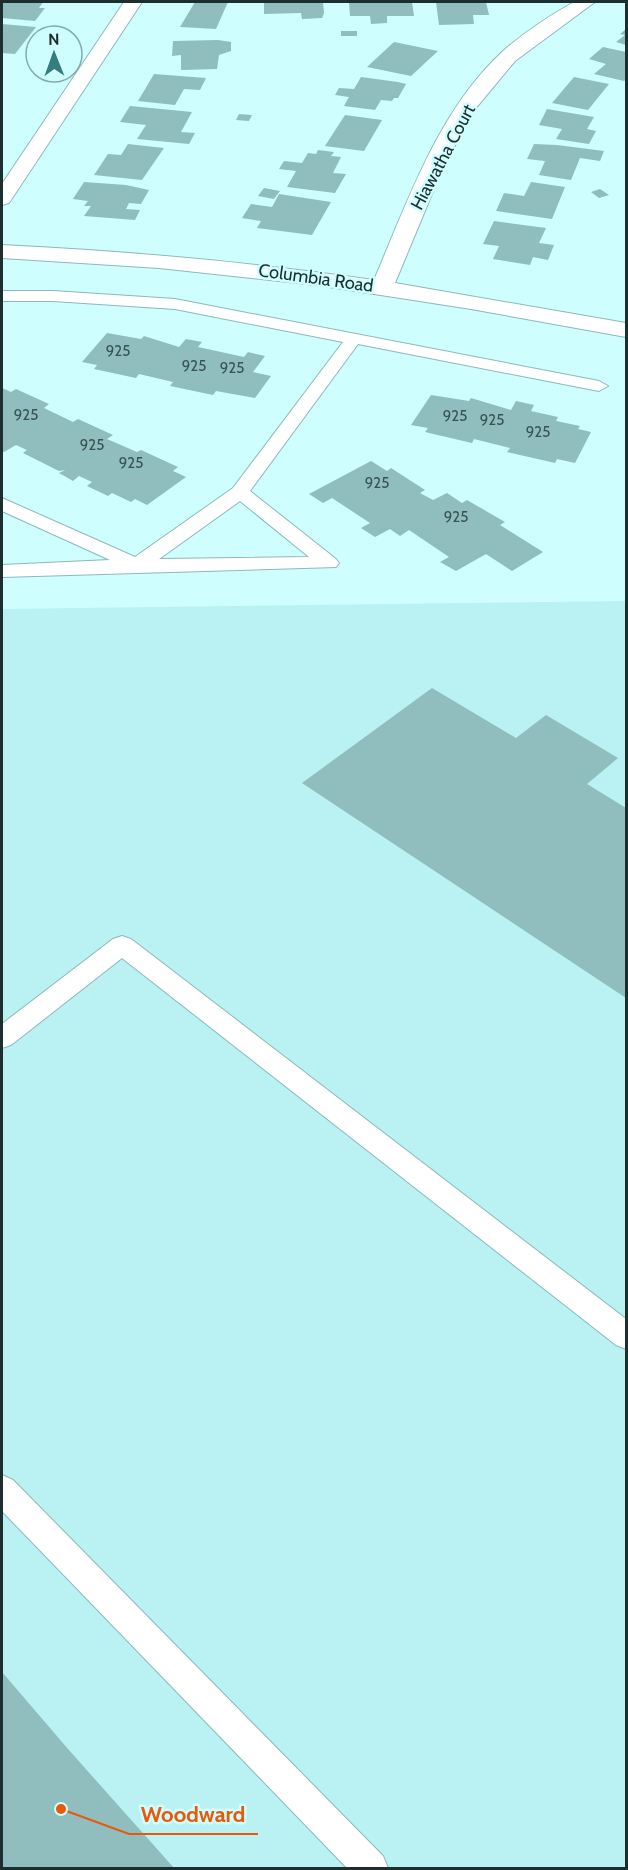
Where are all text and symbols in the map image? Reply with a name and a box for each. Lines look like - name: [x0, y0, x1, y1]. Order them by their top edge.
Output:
- north arrow: [24, 24, 84, 84]
- text: N: [48, 30, 60, 49]
- street label: Hiawatha Court: [406, 100, 480, 214]
- street label: Columbia Road: [257, 259, 375, 297]
- house number: 925: [106, 342, 130, 360]
- house number: 925: [182, 357, 206, 375]
- house number: 925: [220, 359, 244, 377]
- house number: 925: [14, 406, 38, 424]
- house number: 925: [443, 407, 467, 425]
- house number: 925: [480, 411, 504, 429]
- house number: 925: [526, 423, 550, 441]
- house number: 925: [80, 436, 104, 454]
- house number: 925: [119, 454, 143, 472]
- house number: 925: [365, 474, 389, 492]
- house number: 925: [444, 508, 468, 526]
- callout: Woodward: [129, 1794, 258, 1834]
- text: Woodward: [141, 1801, 245, 1828]

